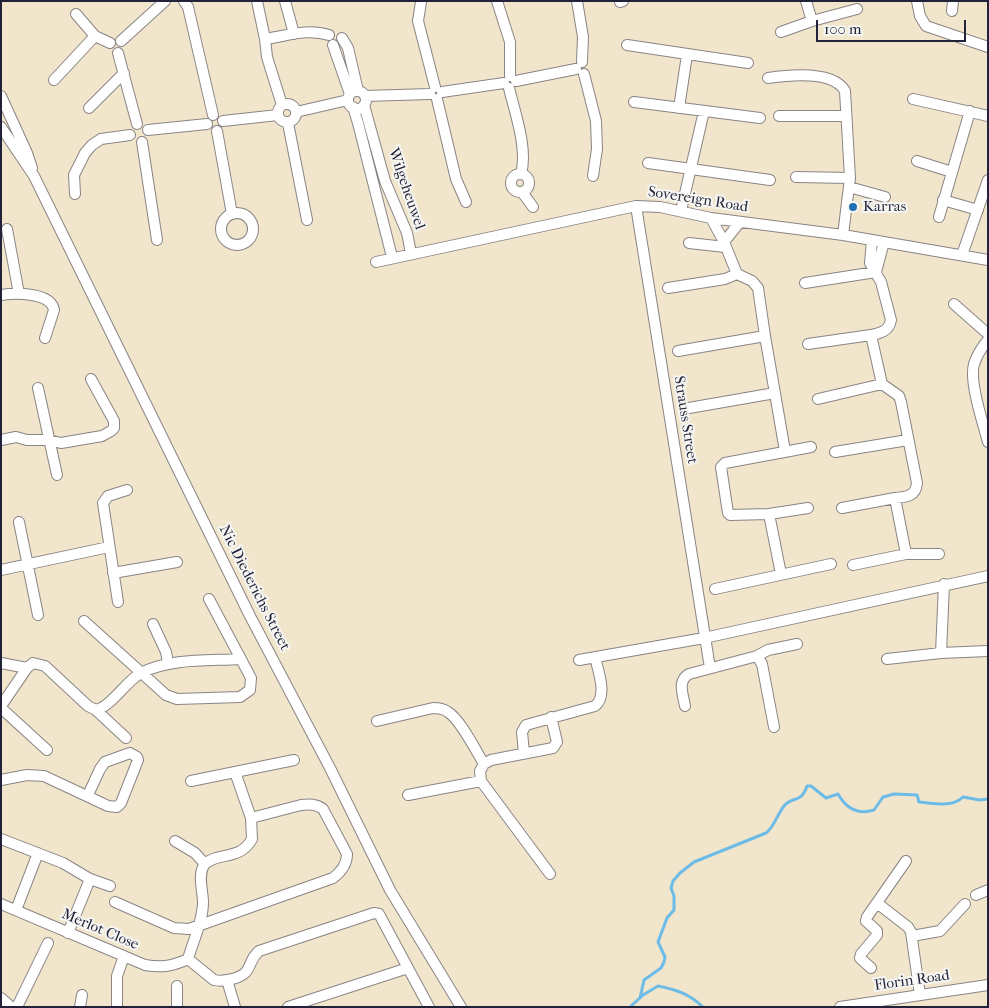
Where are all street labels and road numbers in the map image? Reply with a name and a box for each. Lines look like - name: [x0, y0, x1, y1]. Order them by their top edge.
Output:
- street label: Wilgeheuwel: [384, 146, 428, 232]
- street label: Sovereign Road: [647, 183, 749, 217]
- street label: Strauss Street: [669, 375, 701, 465]
- street label: Nic Diederichs Street: [215, 522, 293, 654]
- street label: Merlot Close: [59, 906, 141, 954]
- street label: Florin Road: [873, 967, 951, 995]

